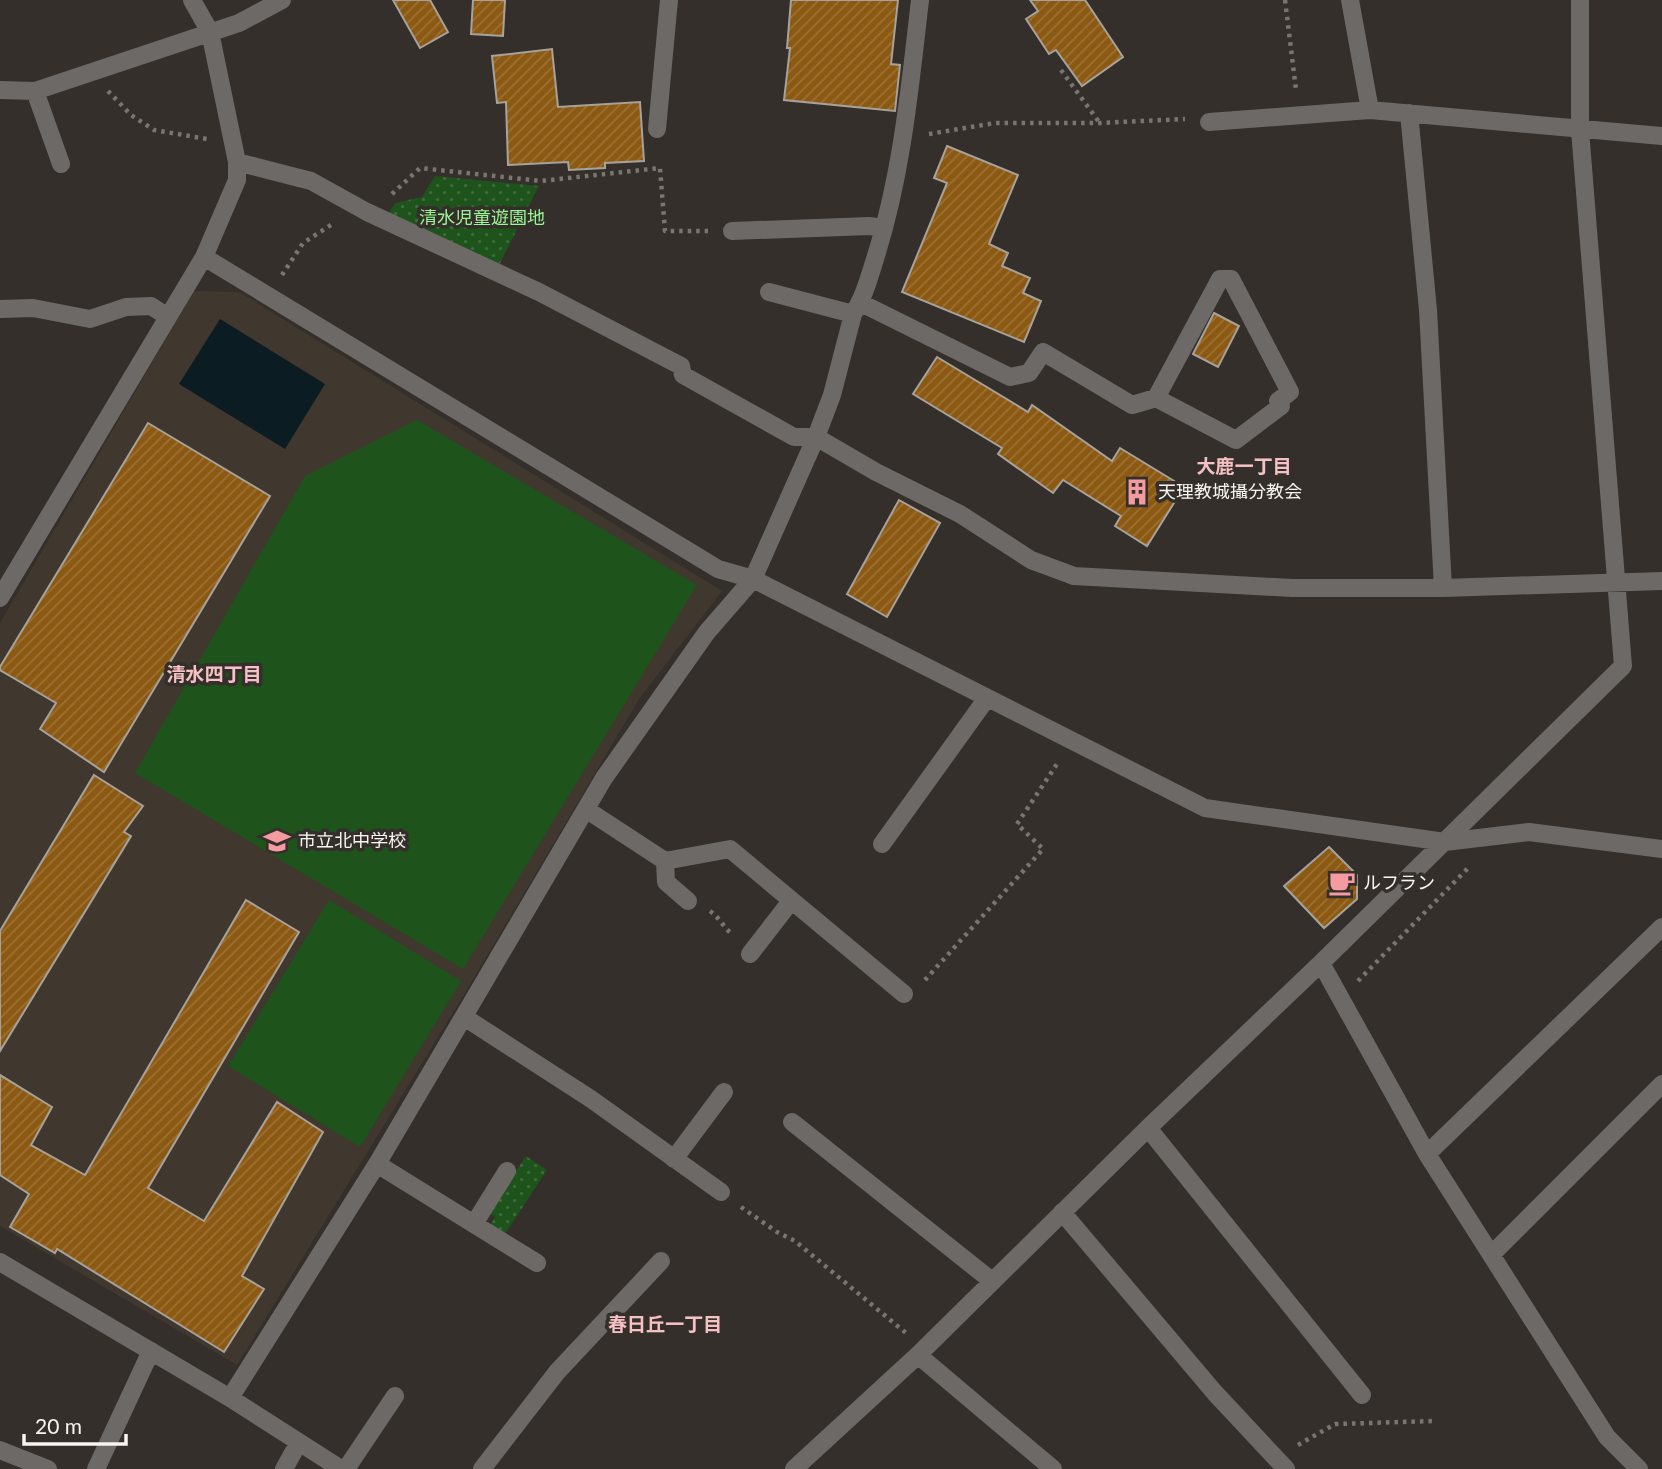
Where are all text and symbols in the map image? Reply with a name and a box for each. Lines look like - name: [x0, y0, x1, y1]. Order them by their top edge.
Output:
- park label: 清水児童遊園地: [419, 206, 545, 228]
- district label: 大鹿一丁目: [1196, 454, 1292, 477]
- building icon: 天理教城攝分教会: [1122, 477, 1152, 507]
- place label: 天理教城攝分教会: [1158, 480, 1302, 502]
- district label: 清水四丁目: [166, 662, 262, 685]
- school or university icon: 市立北中学校: [262, 826, 292, 856]
- place label: 市立北中学校: [298, 829, 406, 851]
- cafe icon: ルフラン: [1327, 868, 1357, 898]
- place label: ルフラン: [1363, 871, 1435, 893]
- district label: 春日丘一丁目: [608, 1312, 722, 1335]
- scale bar: [24, 1402, 126, 1446]
- text: 20 m: [35, 1413, 82, 1438]

